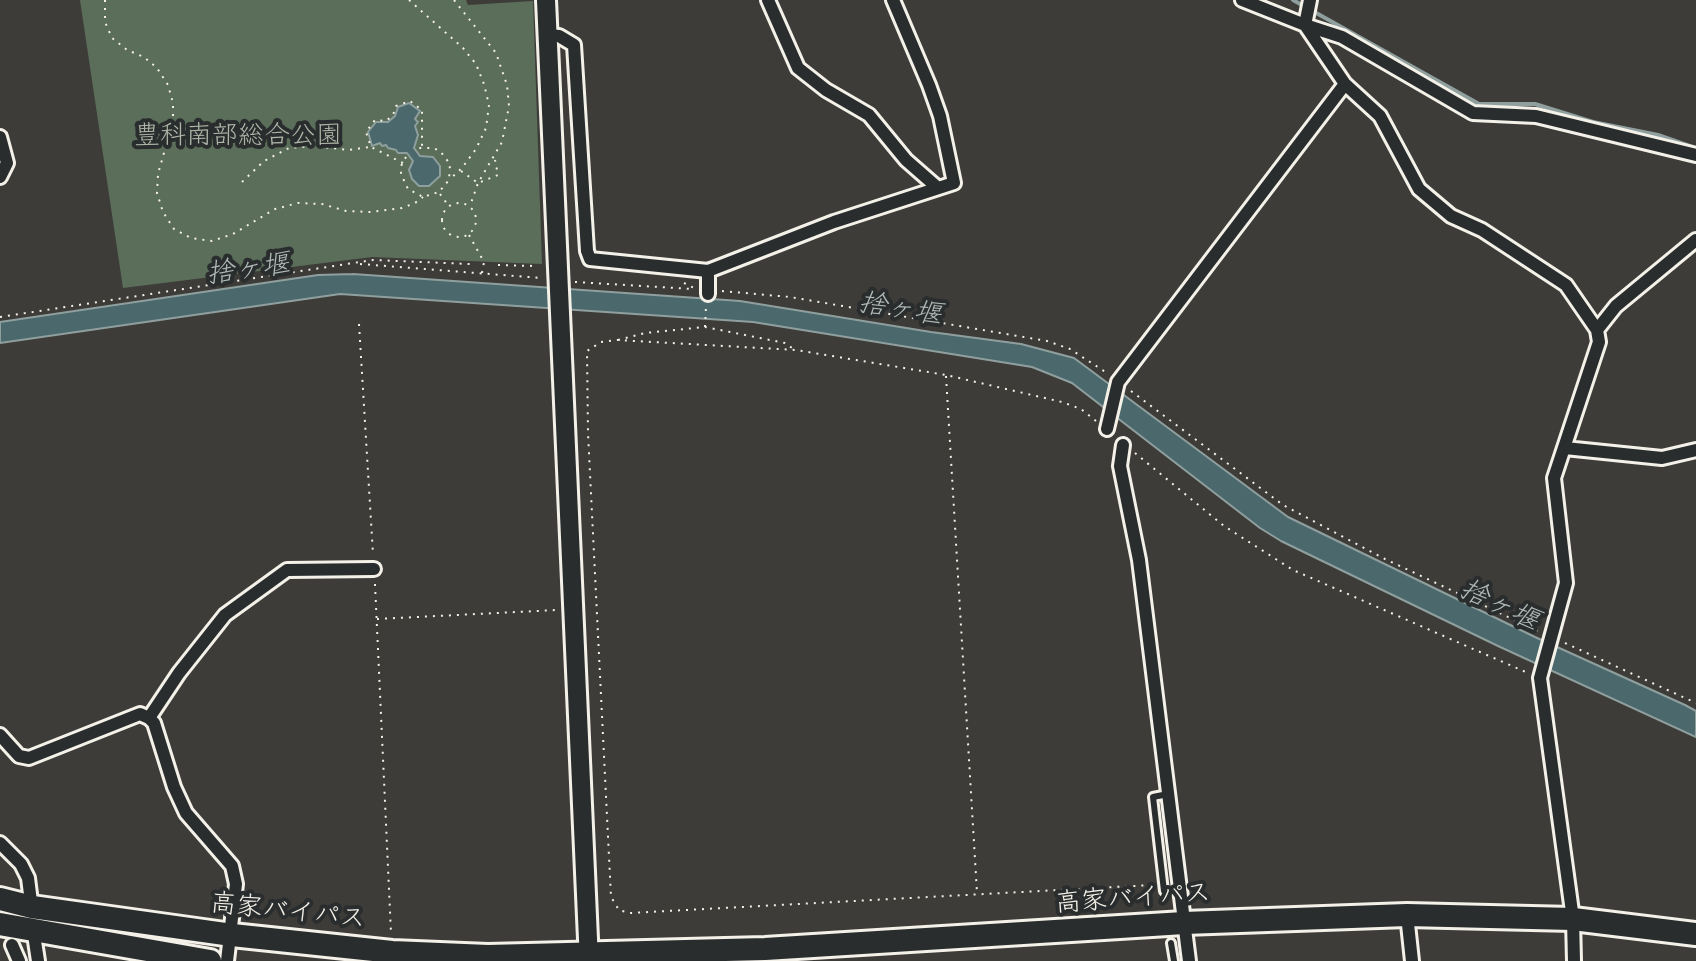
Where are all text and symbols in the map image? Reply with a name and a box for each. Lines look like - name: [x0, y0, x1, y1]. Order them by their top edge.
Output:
- park label: 豊科南部総合公園: [134, 120, 342, 152]
- water label: 捨ヶ堰: [204, 248, 292, 292]
- water label: 捨ヶ堰: [856, 287, 944, 333]
- water label: 捨ヶ堰: [1454, 573, 1544, 639]
- street label: 高家バイパス: [1054, 878, 1212, 920]
- street label: 高家バイパス: [209, 888, 367, 936]

